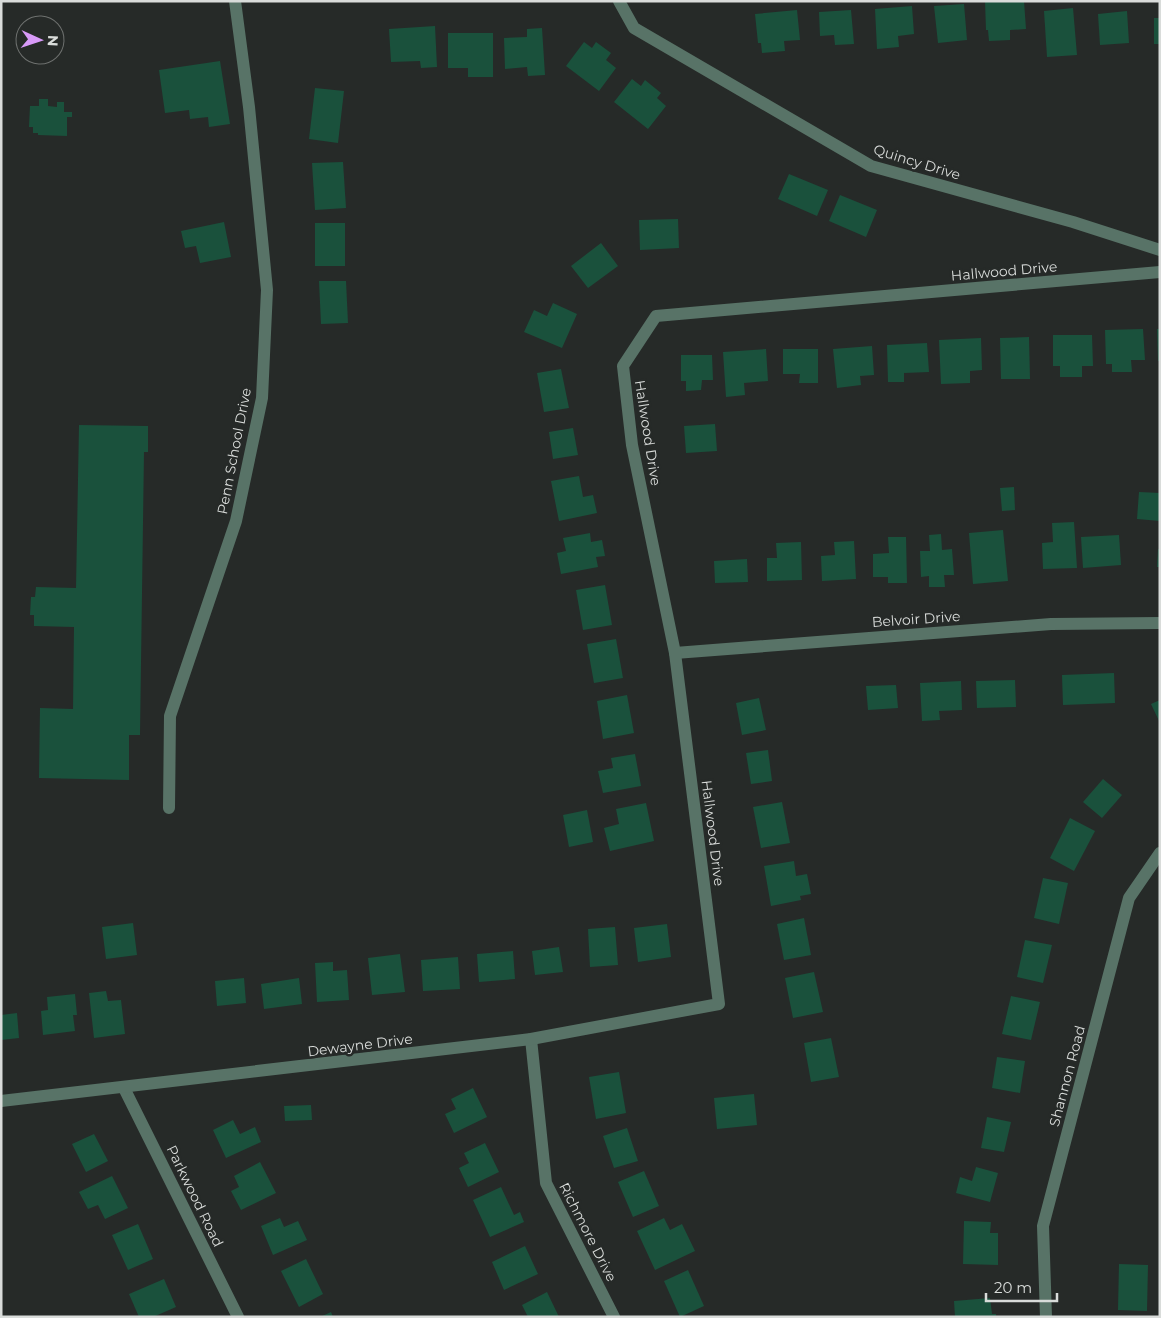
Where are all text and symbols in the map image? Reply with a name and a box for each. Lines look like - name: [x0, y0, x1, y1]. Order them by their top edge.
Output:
- north arrow: [15, 15, 65, 65]
- text: N: [44, 35, 62, 47]
- street label: Quincy Drive: [871, 140, 963, 184]
- street label: Hallwood Drive: [950, 257, 1058, 285]
- street label: Hallwood Drive: [631, 379, 665, 487]
- street label: Penn School Drive: [213, 386, 255, 516]
- street label: Belvoir Drive: [871, 607, 961, 631]
- street label: Hallwood Drive: [698, 779, 728, 887]
- street label: Shannon Road: [1045, 1024, 1089, 1128]
- street label: Dewayne Drive: [306, 1030, 414, 1060]
- street label: Parkwood Road: [163, 1142, 227, 1250]
- street label: Richmore Drive: [555, 1179, 621, 1285]
- scale bar: [986, 1270, 1057, 1302]
- text: 20 m: [994, 1278, 1032, 1297]

